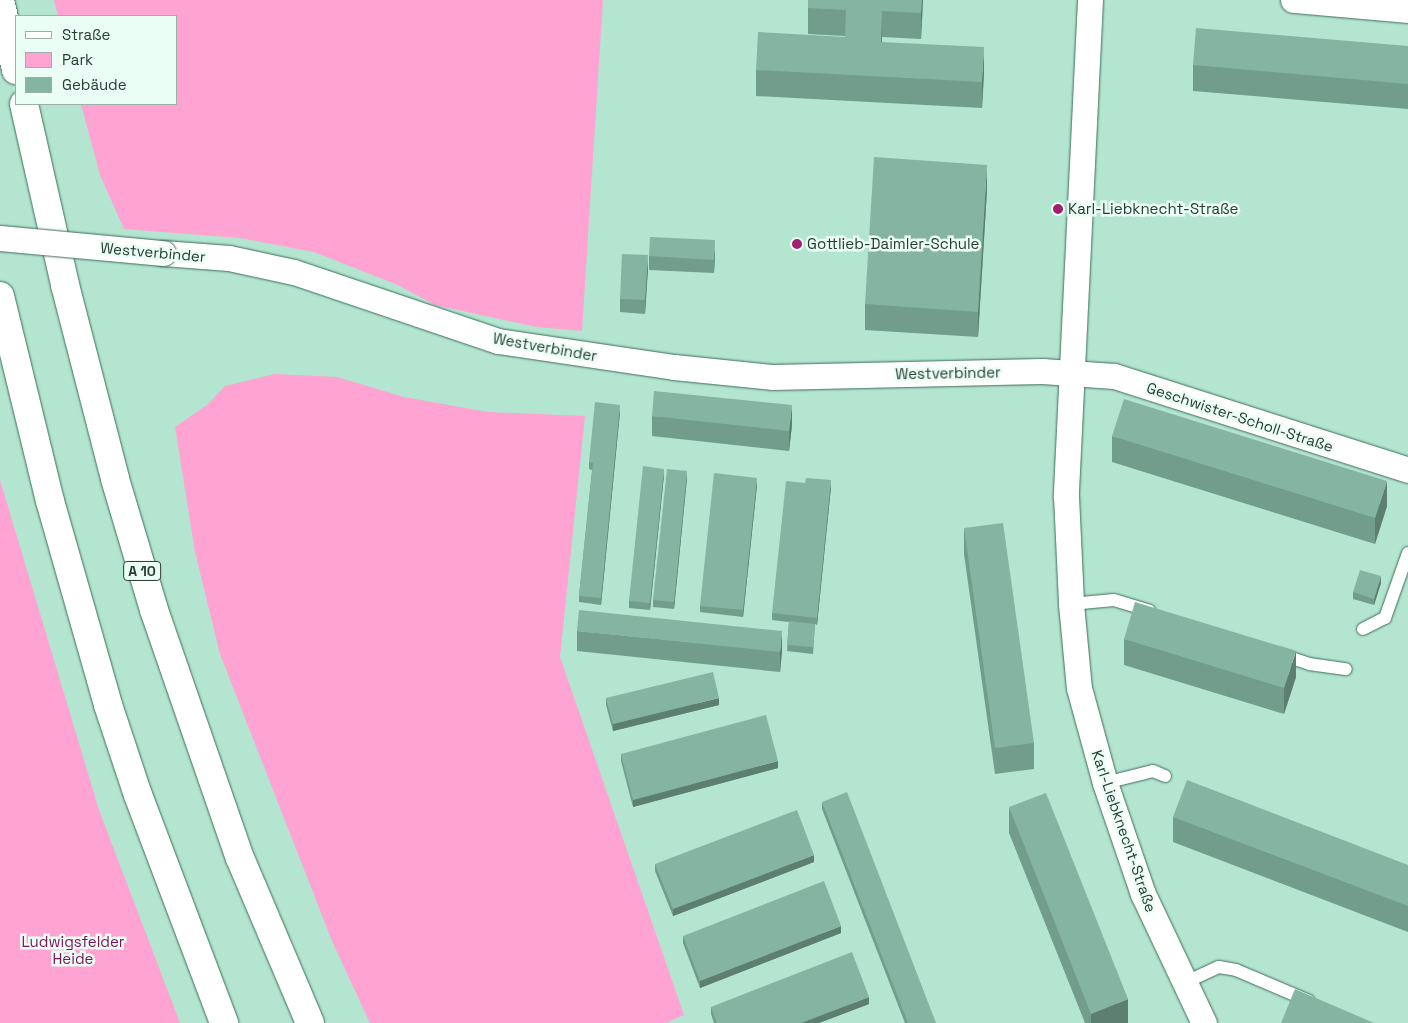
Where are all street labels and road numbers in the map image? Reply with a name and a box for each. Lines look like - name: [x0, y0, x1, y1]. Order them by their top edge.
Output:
- street label: Westverbinder: [100, 238, 206, 266]
- street label: Westverbinder: [492, 329, 598, 365]
- street label: Westverbinder: [895, 363, 1001, 383]
- street label: Geschwister-Scholl-Straße: [1144, 378, 1336, 456]
- road number: A 10: [122, 560, 162, 582]
- street label: Karl-Liebknecht-Straße: [1088, 748, 1160, 914]

